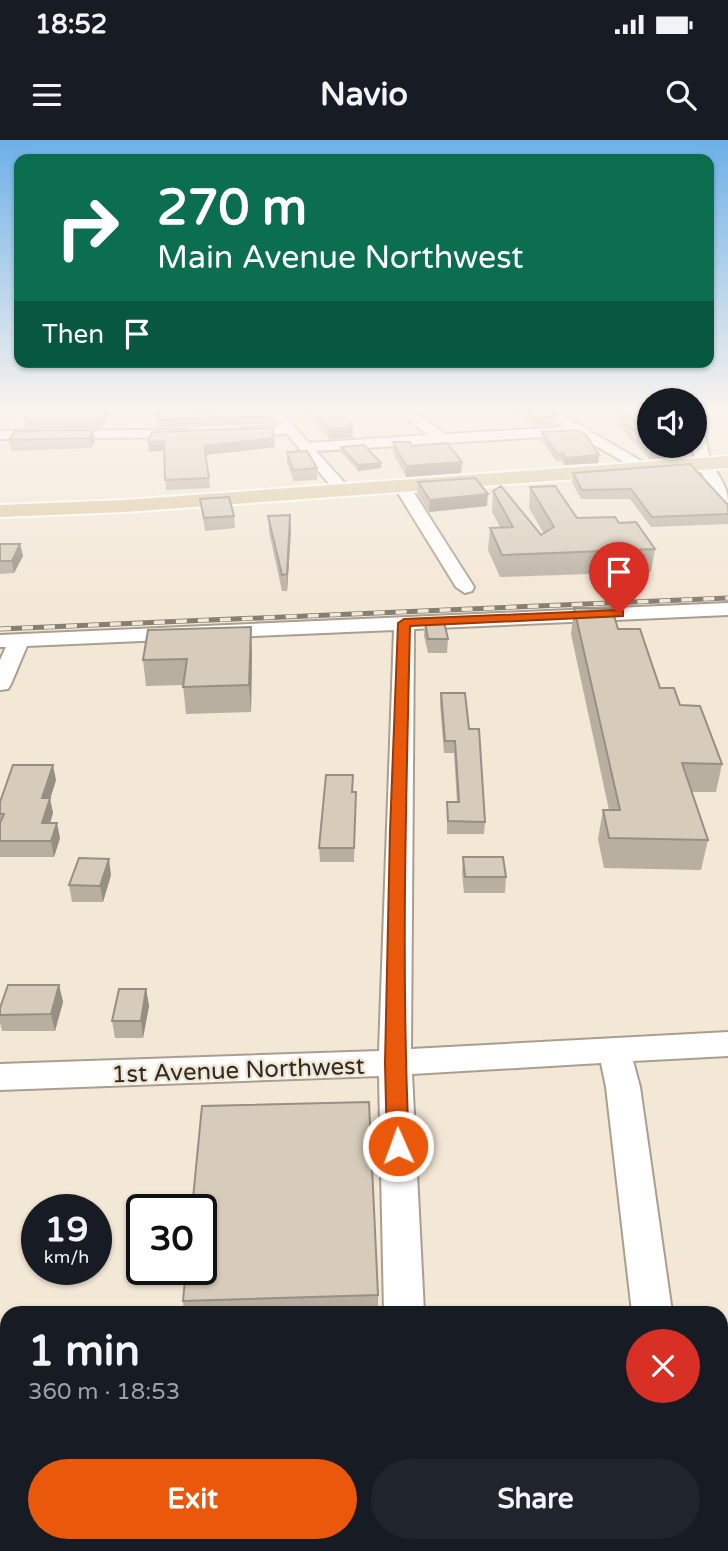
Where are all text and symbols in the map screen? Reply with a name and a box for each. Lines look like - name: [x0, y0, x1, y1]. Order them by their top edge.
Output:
- text: 18:52: [35, 9, 107, 40]
- icon: menu: [28, 76, 66, 114]
- text: Navio: [320, 76, 408, 114]
- icon: search: [662, 76, 700, 114]
- text: 270 m: [157, 179, 307, 238]
- icon: right: [42, 182, 133, 273]
- text: Main Avenue Northwest: [157, 239, 524, 277]
- icon: arrive: [118, 315, 156, 353]
- text: Then: [42, 319, 104, 350]
- map controls: [637, 388, 707, 458]
- button: sound: [637, 388, 707, 458]
- pin: [589, 542, 649, 614]
- icon: arrive: [600, 553, 638, 591]
- street label: 1st Avenue Northwest: [111, 1052, 365, 1089]
- position arrow: [361, 1109, 435, 1183]
- speed limit sign: 30: [126, 1194, 217, 1285]
- text: 19: [45, 1209, 88, 1251]
- text: km/h: [44, 1246, 89, 1268]
- text: 1 min: [28, 1326, 140, 1377]
- button: close: [626, 1329, 700, 1403]
- text: 360 m · 18:53: [28, 1378, 180, 1406]
- button: Exit: [28, 1459, 357, 1539]
- button: Share: [371, 1459, 700, 1539]

